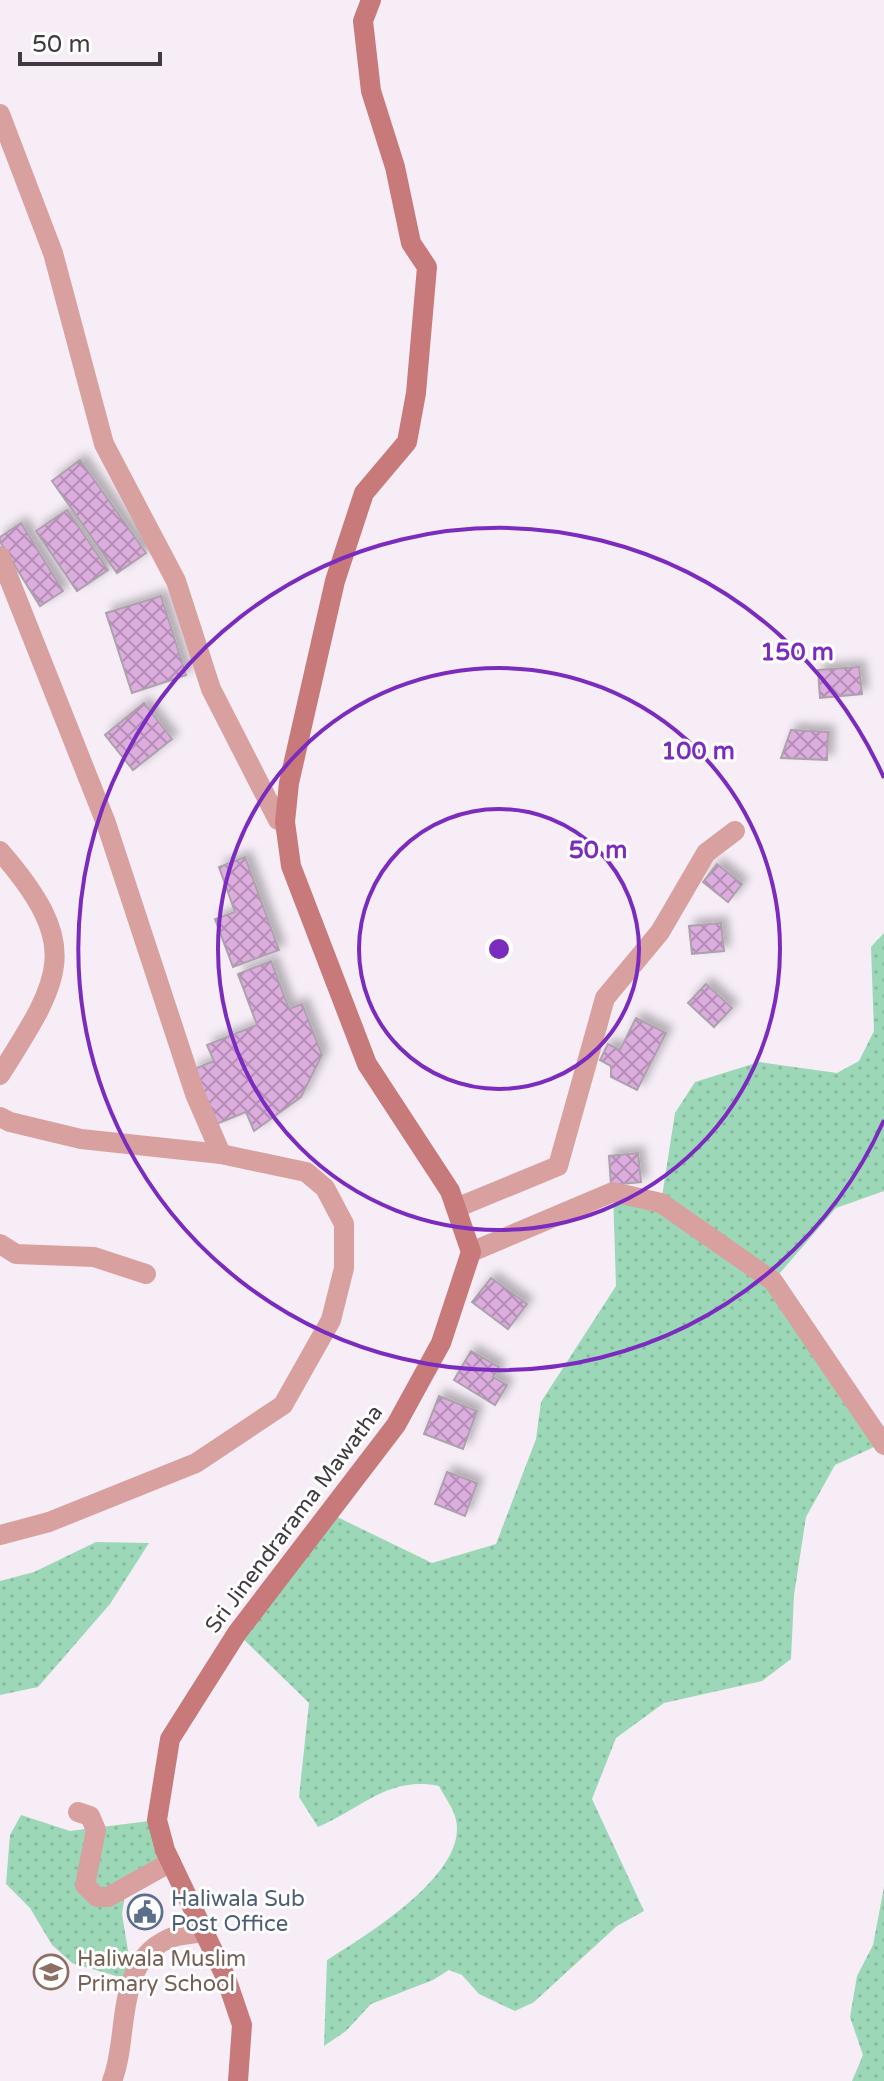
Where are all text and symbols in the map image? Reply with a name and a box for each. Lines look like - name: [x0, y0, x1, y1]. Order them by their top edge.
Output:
- scale bar: [20, 16, 160, 66]
- text: 50 m: [32, 30, 90, 59]
- text: 150 m: [760, 638, 834, 667]
- text: 100 m: [661, 737, 735, 766]
- text: 50 m: [569, 836, 627, 865]
- centre of rings: [485, 935, 513, 963]
- street label: Sri Jinendrarama Mawatha: [200, 1400, 388, 1638]
- place label: Haliwala Sub Post Office: [171, 1886, 305, 1937]
- public building icon: Haliwala Sub Post Office: [126, 1893, 164, 1931]
- place label: Haliwala Muslim Primary School: [77, 1946, 246, 1997]
- school or university icon: Haliwala Muslim Primary School: [32, 1953, 70, 1991]

